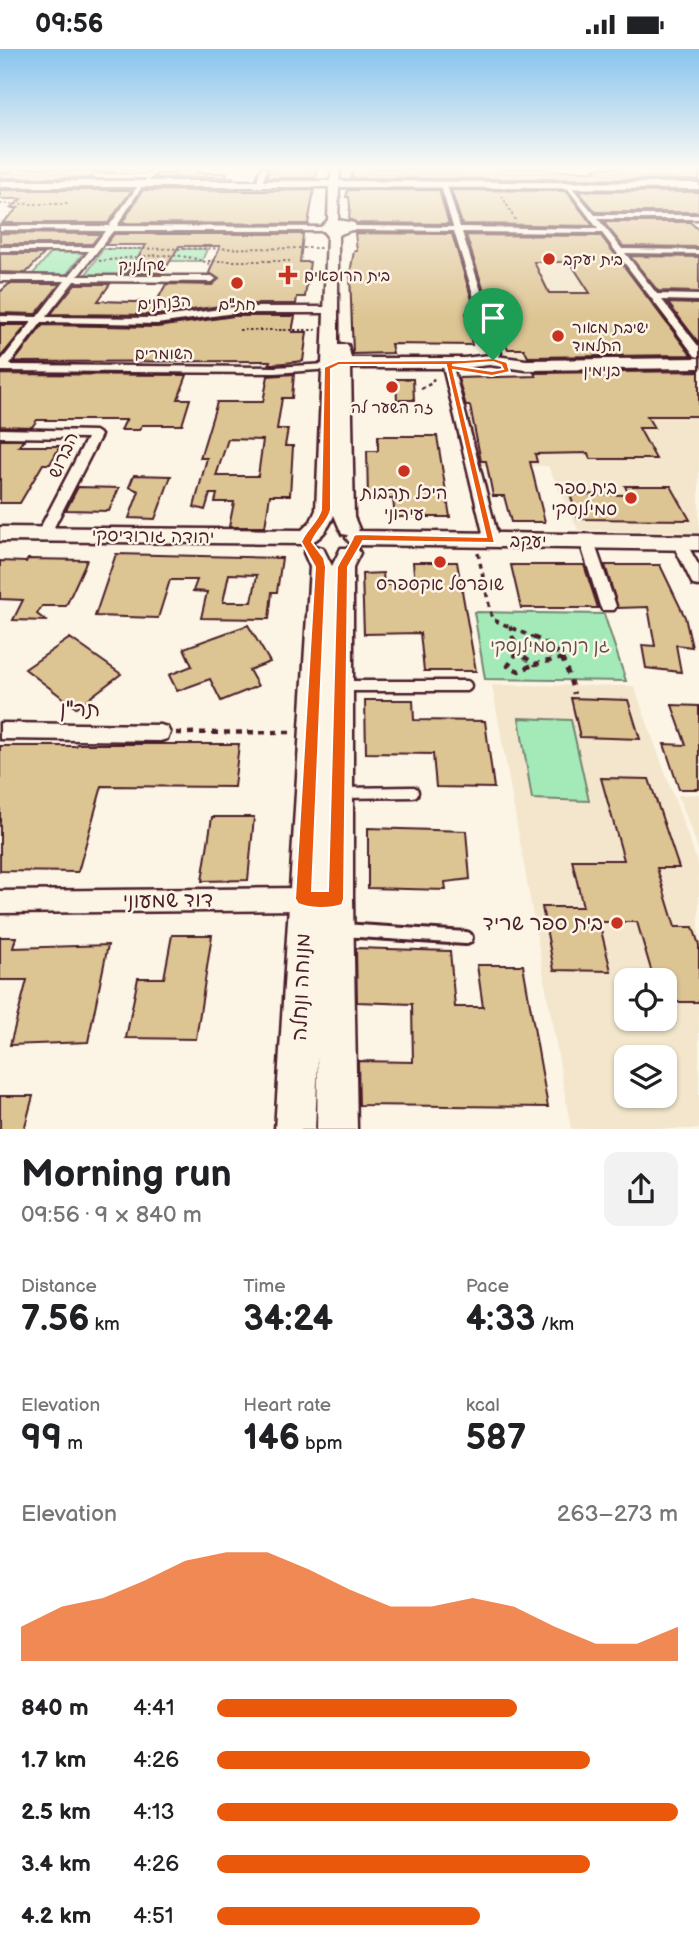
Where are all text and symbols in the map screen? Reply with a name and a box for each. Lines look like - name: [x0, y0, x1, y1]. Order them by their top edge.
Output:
- text: 09:56: [35, 9, 103, 40]
- marker: בית יעקב: [541, 251, 557, 267]
- place label: בית יעקב: [563, 251, 623, 270]
- street label: שקולניק: [118, 257, 166, 276]
- marker: בית הרופאים: [278, 265, 298, 285]
- place label: בית הרופאים: [304, 267, 390, 286]
- marker: חת"ם: [229, 275, 245, 291]
- pin: [463, 288, 523, 360]
- street label: הצנחנים: [136, 292, 192, 315]
- place label: חת"ם: [218, 296, 256, 315]
- icon: arrive: [474, 299, 512, 337]
- place label: ישיבת מאור התלמוד: [572, 319, 649, 356]
- marker: ישיבת מאור התלמוד: [550, 328, 566, 344]
- street label: השומרים: [135, 345, 193, 364]
- street label: בנימין: [584, 362, 620, 381]
- marker: זה השער לה: [384, 379, 400, 395]
- place label: זה השער לה: [351, 399, 433, 418]
- street label: הברוש: [44, 429, 83, 482]
- marker: היכל תרבות עירוני: [396, 463, 412, 479]
- place label: בית ספר סמילנסקי: [551, 478, 617, 520]
- place label: היכל תרבות עירוני: [359, 483, 448, 525]
- marker: בית ספר סמילנסקי: [623, 490, 639, 506]
- street label: יהודה גורודיסקי: [92, 525, 214, 548]
- street label: יעקב: [509, 531, 547, 552]
- marker: שופרסל אקספרס: [432, 554, 448, 570]
- place label: שופרסל אקספרס: [376, 574, 504, 595]
- park label: גן רנה סמילנסקי: [490, 636, 610, 657]
- street label: תר"ן: [60, 697, 100, 722]
- street label: דוד שמעוני: [123, 887, 213, 914]
- place label: בית ספר שריד: [482, 911, 603, 936]
- marker: בית ספר שריד: [609, 915, 625, 931]
- street label: מנוחה ונחלה: [287, 933, 316, 1041]
- map controls: [614, 968, 677, 1108]
- button: locate: [614, 968, 677, 1031]
- button: layers: [614, 1045, 677, 1108]
- text: Morning run: [21, 1152, 232, 1197]
- button: share: [604, 1152, 678, 1226]
- text: 09:56 · 9 × 840 m: [21, 1201, 202, 1229]
- text: Distance: [21, 1275, 97, 1298]
- text: Time: [243, 1275, 285, 1298]
- text: Pace: [466, 1275, 509, 1298]
- text: 7.56: [21, 1298, 89, 1341]
- text: 34:24: [243, 1298, 333, 1341]
- text: 4:33: [466, 1298, 536, 1341]
- text: km: [89, 1313, 120, 1336]
- text: /km: [536, 1313, 574, 1336]
- text: Elevation: [21, 1394, 100, 1417]
- text: Heart rate: [243, 1394, 331, 1417]
- text: kcal: [466, 1394, 500, 1417]
- text: 99: [21, 1417, 62, 1460]
- text: 146: [243, 1417, 300, 1460]
- text: 587: [466, 1417, 526, 1460]
- text: m: [62, 1432, 83, 1455]
- text: bpm: [300, 1432, 342, 1455]
- text: Elevation: [21, 1500, 117, 1528]
- text: 263–273 m: [557, 1500, 678, 1528]
- text: 840 m: [21, 1694, 89, 1722]
- text: 4:41: [133, 1694, 175, 1722]
- text: 1.7 km: [21, 1746, 86, 1774]
- text: 4:26: [133, 1746, 179, 1774]
- text: 2.5 km: [21, 1798, 91, 1826]
- text: 4:13: [133, 1798, 175, 1826]
- text: 3.4 km: [21, 1850, 91, 1878]
- text: 4:26: [133, 1850, 179, 1878]
- text: 4.2 km: [21, 1902, 91, 1930]
- text: 4:51: [133, 1902, 174, 1930]

